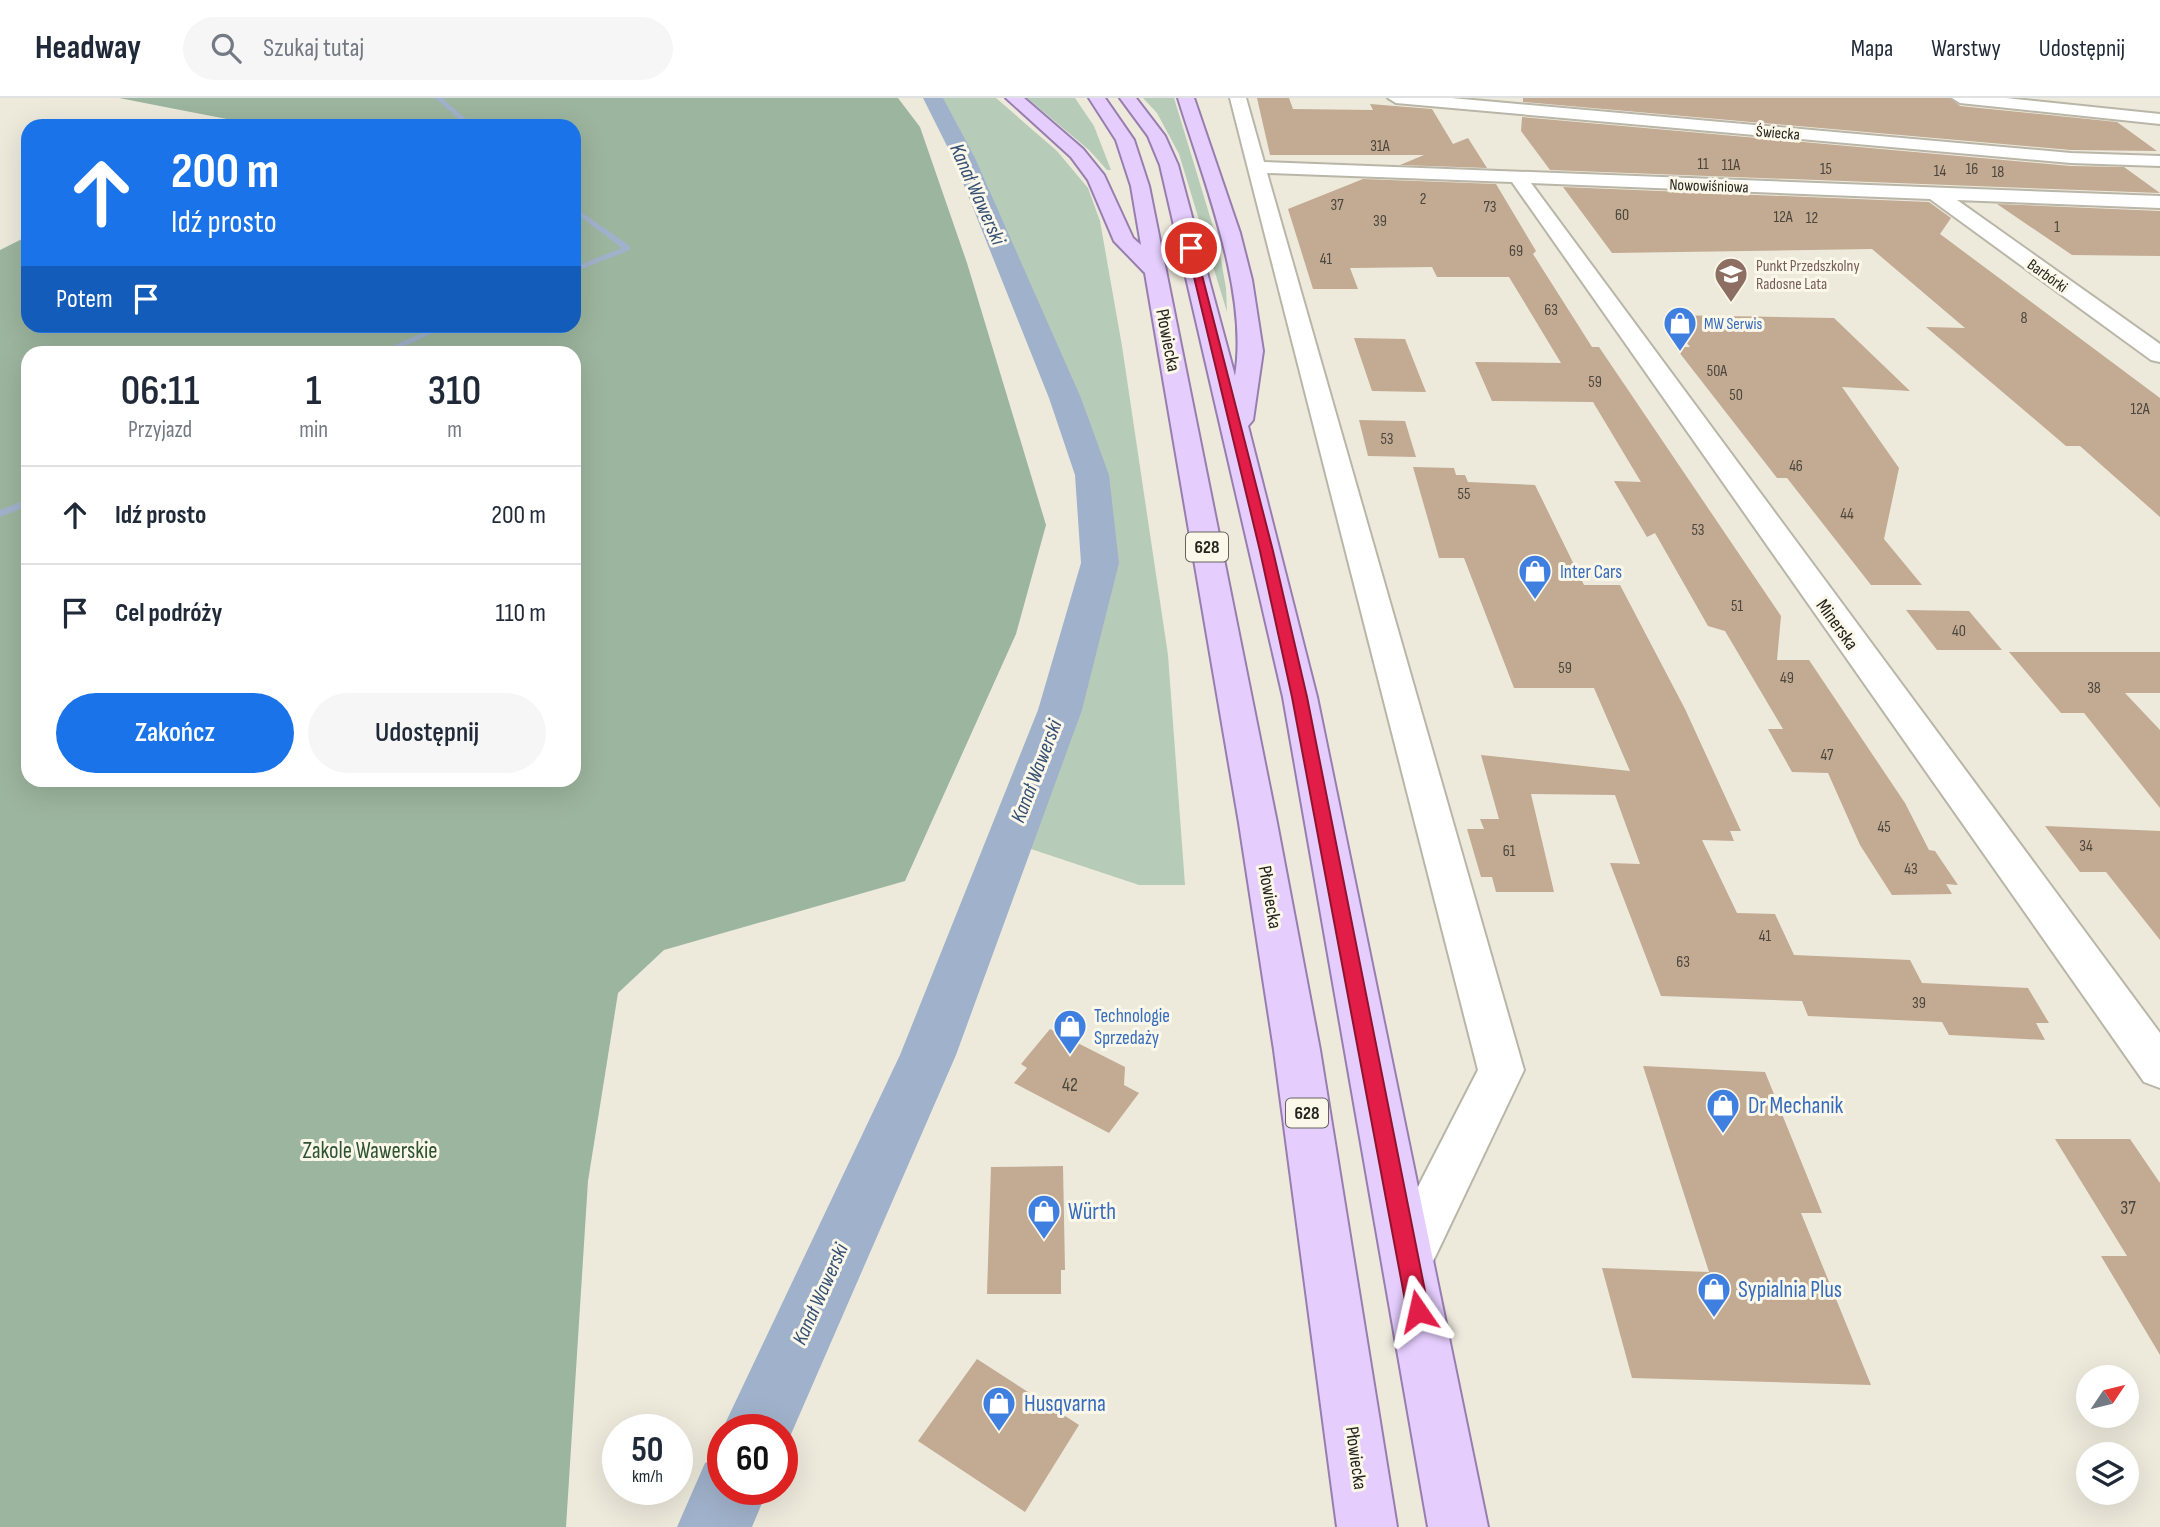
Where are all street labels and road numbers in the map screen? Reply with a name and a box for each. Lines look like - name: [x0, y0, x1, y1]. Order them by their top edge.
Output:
- street label: Świecka: [1755, 122, 1801, 145]
- street label: Nowowiśniowa: [1669, 176, 1749, 197]
- street label: Barbórki: [2023, 255, 2071, 297]
- street label: Płowiecka: [1150, 307, 1185, 374]
- road number: 628: [1186, 532, 1228, 561]
- street label: Minerska: [1811, 595, 1863, 655]
- street label: Płowiecka: [1253, 864, 1286, 930]
- road number: 628: [1286, 1098, 1328, 1128]
- street label: Płowiecka: [1340, 1425, 1371, 1491]

